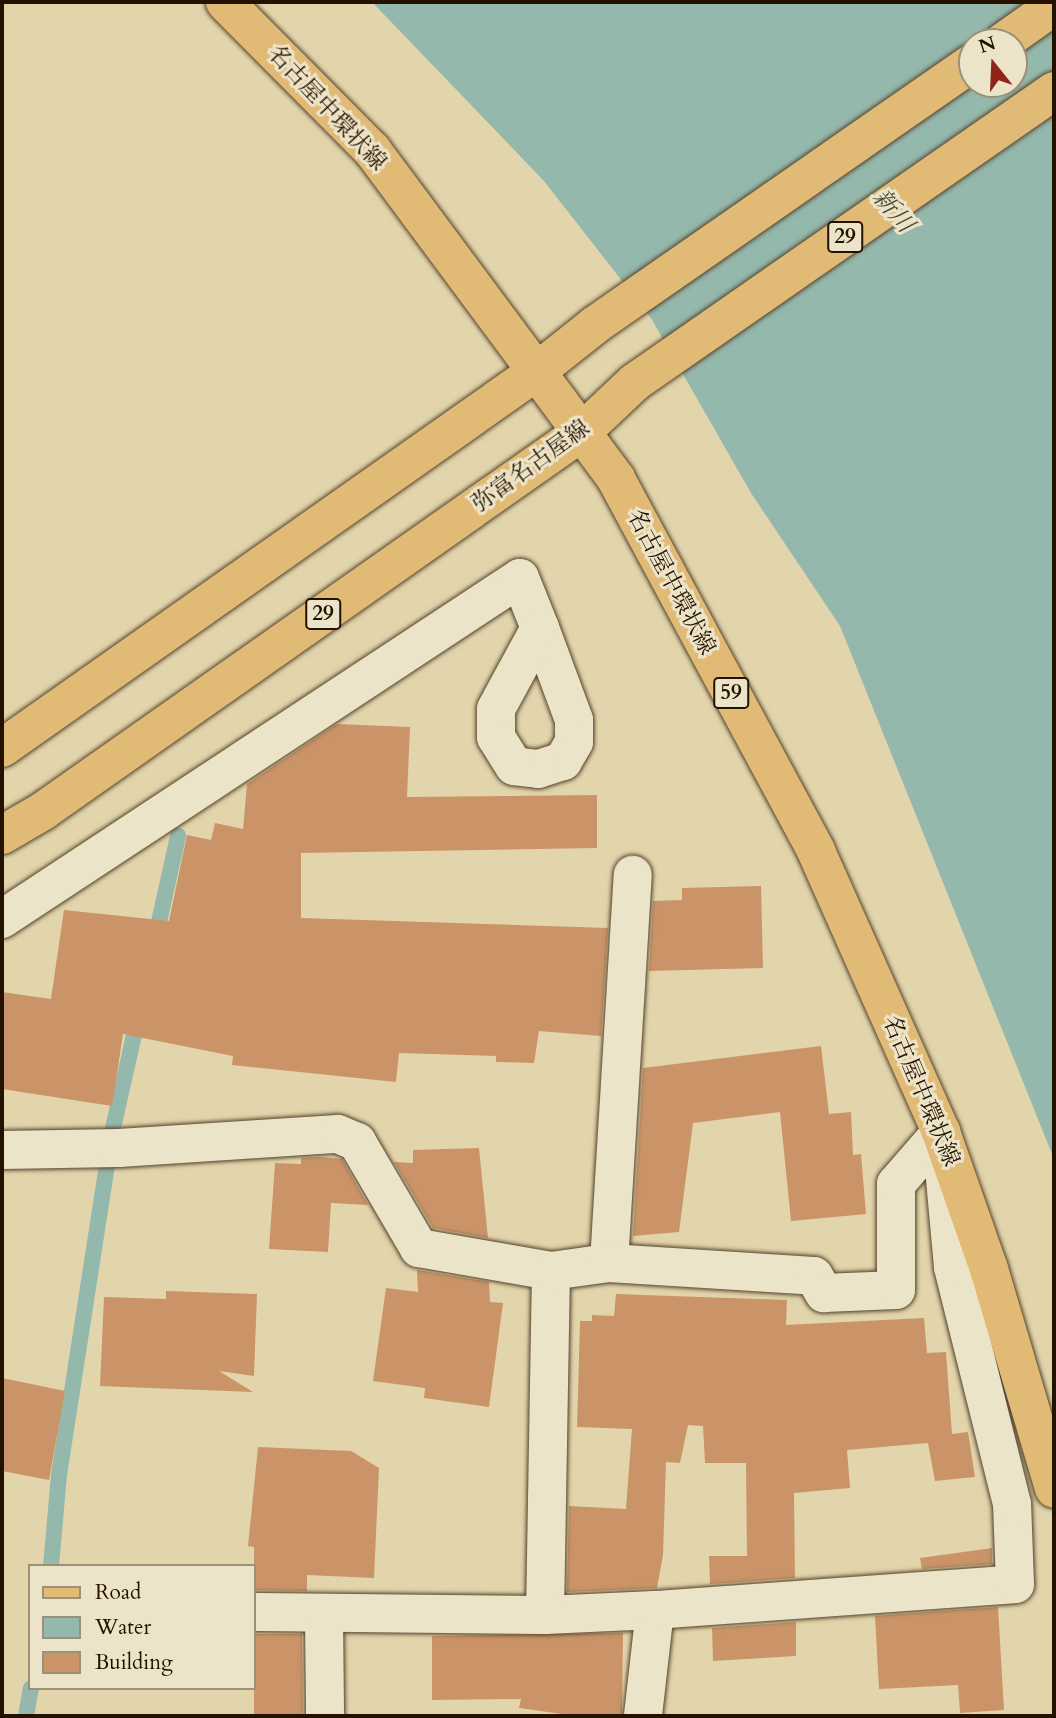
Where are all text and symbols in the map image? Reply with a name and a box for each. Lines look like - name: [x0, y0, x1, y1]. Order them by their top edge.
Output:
- north arrow: [958, 28, 1028, 98]
- text: N: [975, 30, 999, 60]
- street label: 名古屋中環状線: [262, 40, 392, 176]
- water label: 新川: [866, 183, 920, 239]
- road number: 29: [826, 219, 864, 254]
- street label: 弥富名古屋線: [467, 414, 595, 518]
- street label: 名古屋中環状線: [621, 504, 721, 660]
- road number: 29: [304, 596, 342, 632]
- road number: 59: [712, 676, 750, 710]
- street label: 名古屋中環状線: [877, 1012, 965, 1170]
- legend: [28, 1564, 256, 1690]
- text: Road: [95, 1578, 141, 1607]
- text: Water: [95, 1613, 151, 1642]
- text: Building: [95, 1648, 173, 1677]

